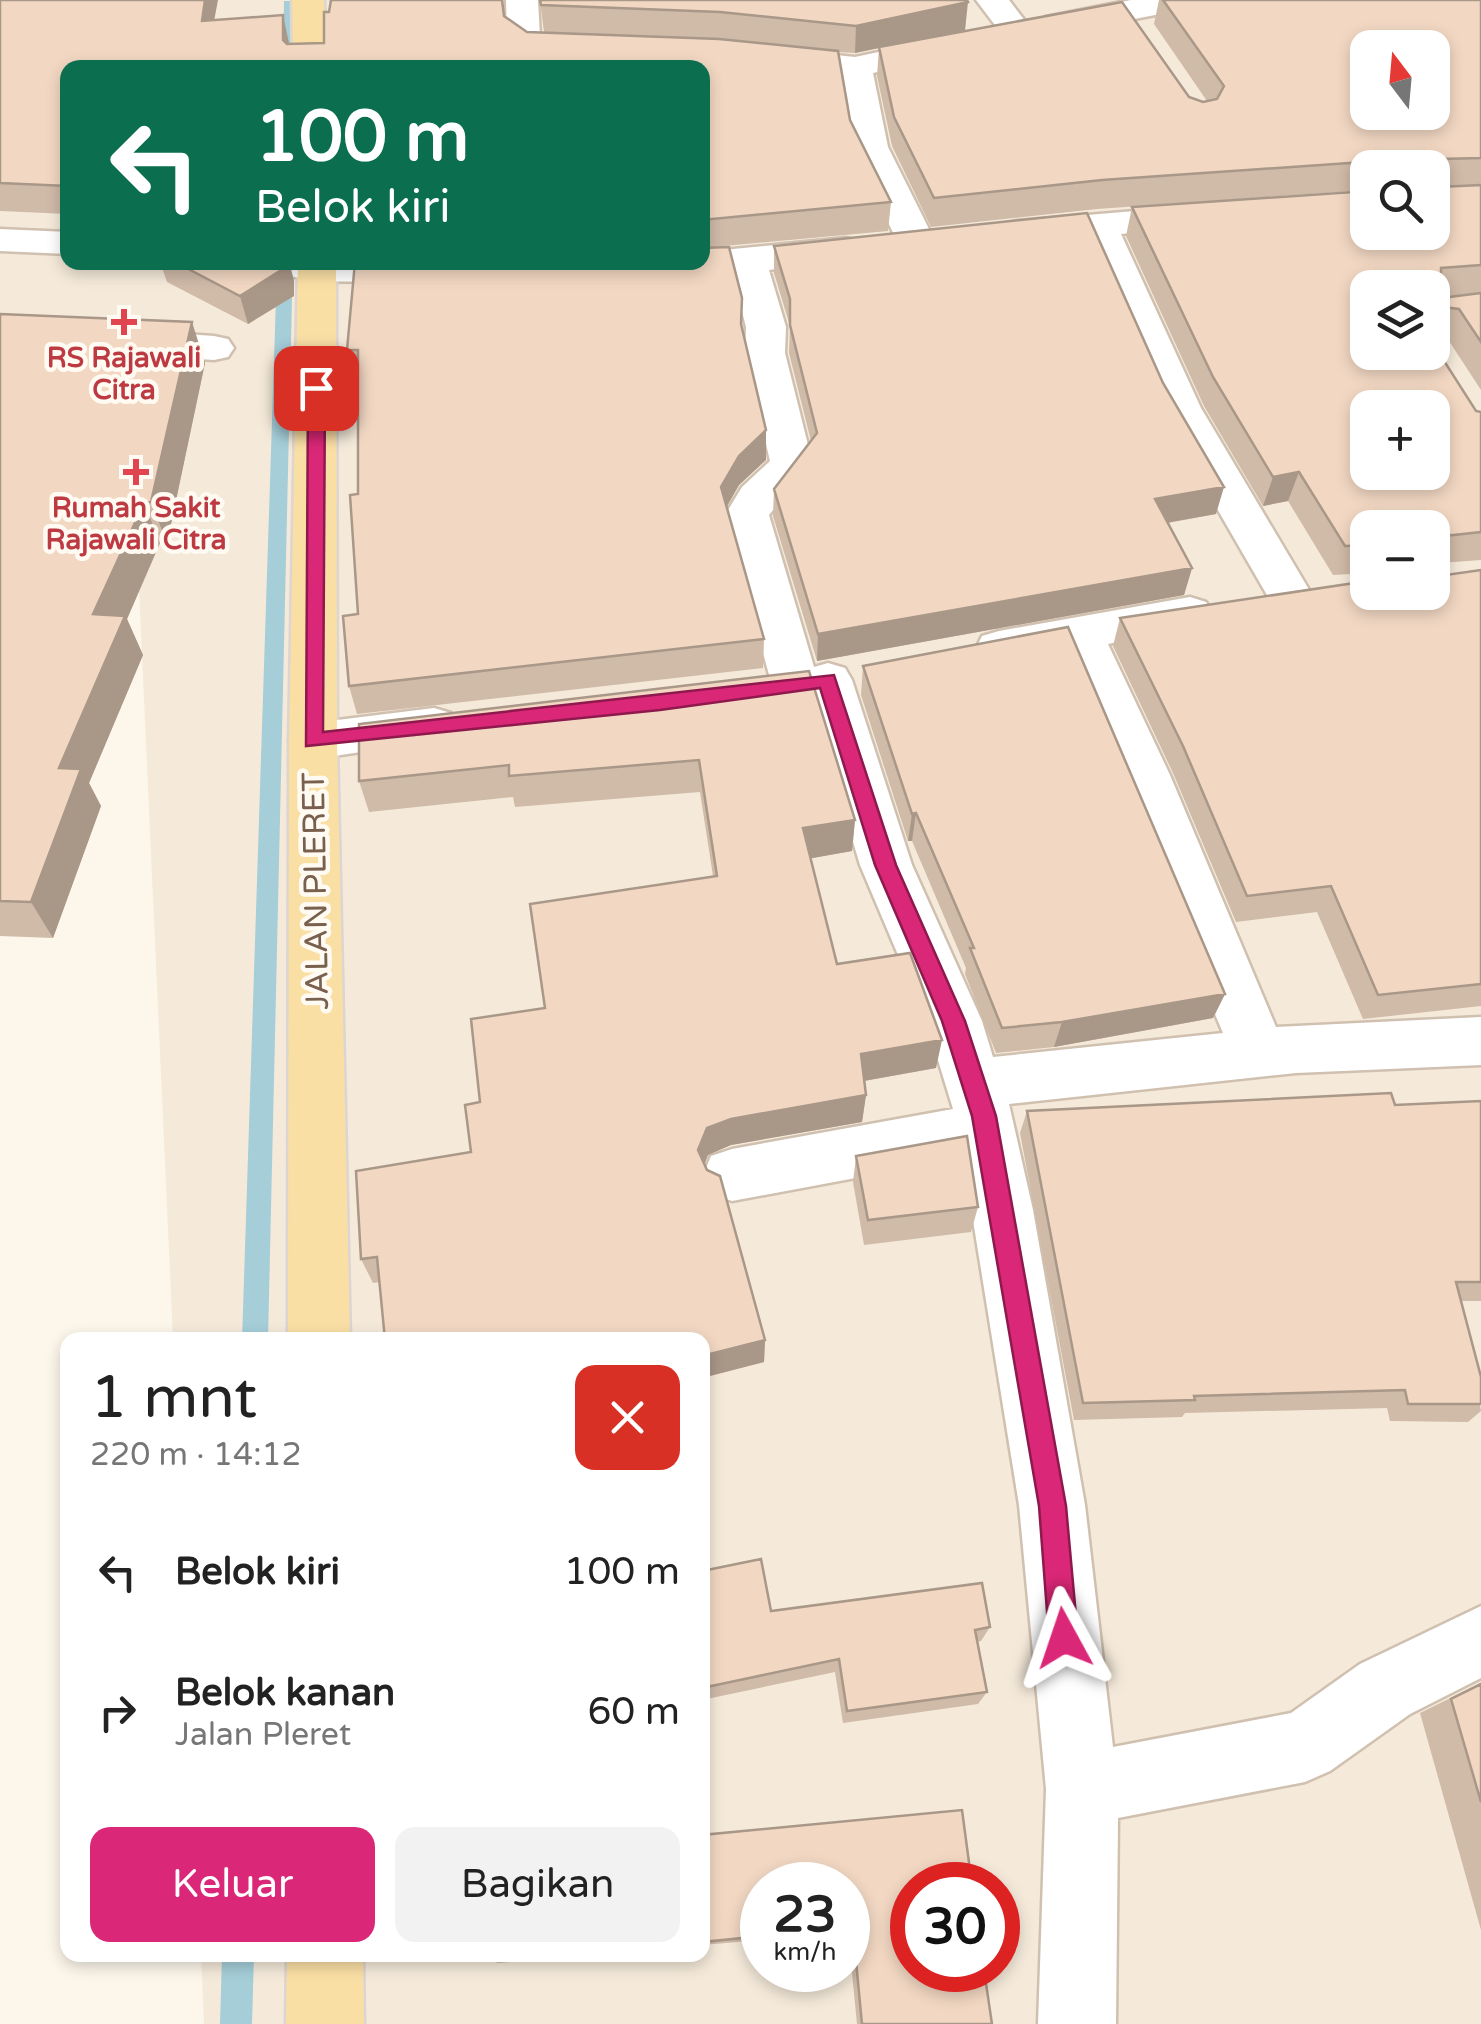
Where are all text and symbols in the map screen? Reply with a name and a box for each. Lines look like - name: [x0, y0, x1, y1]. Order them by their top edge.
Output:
- north arrow: [1350, 30, 1450, 130]
- map controls: [1350, 30, 1450, 610]
- text: 100 m: [255, 96, 469, 180]
- icon: left: [90, 100, 220, 230]
- button: search: [1350, 150, 1450, 250]
- text: Belok kiri: [255, 181, 450, 235]
- button: layers: [1350, 270, 1450, 370]
- marker: RS Rajawali Citra: [111, 309, 137, 335]
- place label: RS Rajawali Citra: [47, 341, 201, 407]
- pin: [274, 346, 359, 431]
- icon: arrive: [289, 361, 344, 416]
- button: +: [1350, 390, 1450, 490]
- marker: Rumah Sakit Rajawali Citra: [123, 459, 149, 485]
- place label: Rumah Sakit Rajawali Citra: [46, 491, 226, 557]
- button: −: [1350, 510, 1450, 610]
- street label: JALAN PLERET: [295, 771, 337, 1010]
- text: 1 mnt: [90, 1362, 257, 1434]
- button: close: [575, 1365, 680, 1470]
- text: 220 m · 14:12: [90, 1436, 302, 1474]
- icon: left: [90, 1545, 145, 1600]
- text: Belok kiri: [175, 1549, 340, 1595]
- text: 100 m: [564, 1549, 680, 1595]
- position arrow: [1012, 1586, 1116, 1690]
- text: Belok kanan: [175, 1670, 395, 1716]
- icon: right: [90, 1685, 145, 1740]
- text: 60 m: [588, 1689, 680, 1735]
- text: Jalan Pleret: [175, 1716, 351, 1754]
- button: Keluar: [90, 1827, 375, 1942]
- button: Bagikan: [395, 1827, 680, 1942]
- speed limit sign: 30: [890, 1862, 1020, 1992]
- text: 23: [774, 1885, 836, 1945]
- text: km/h: [774, 1937, 836, 1967]

